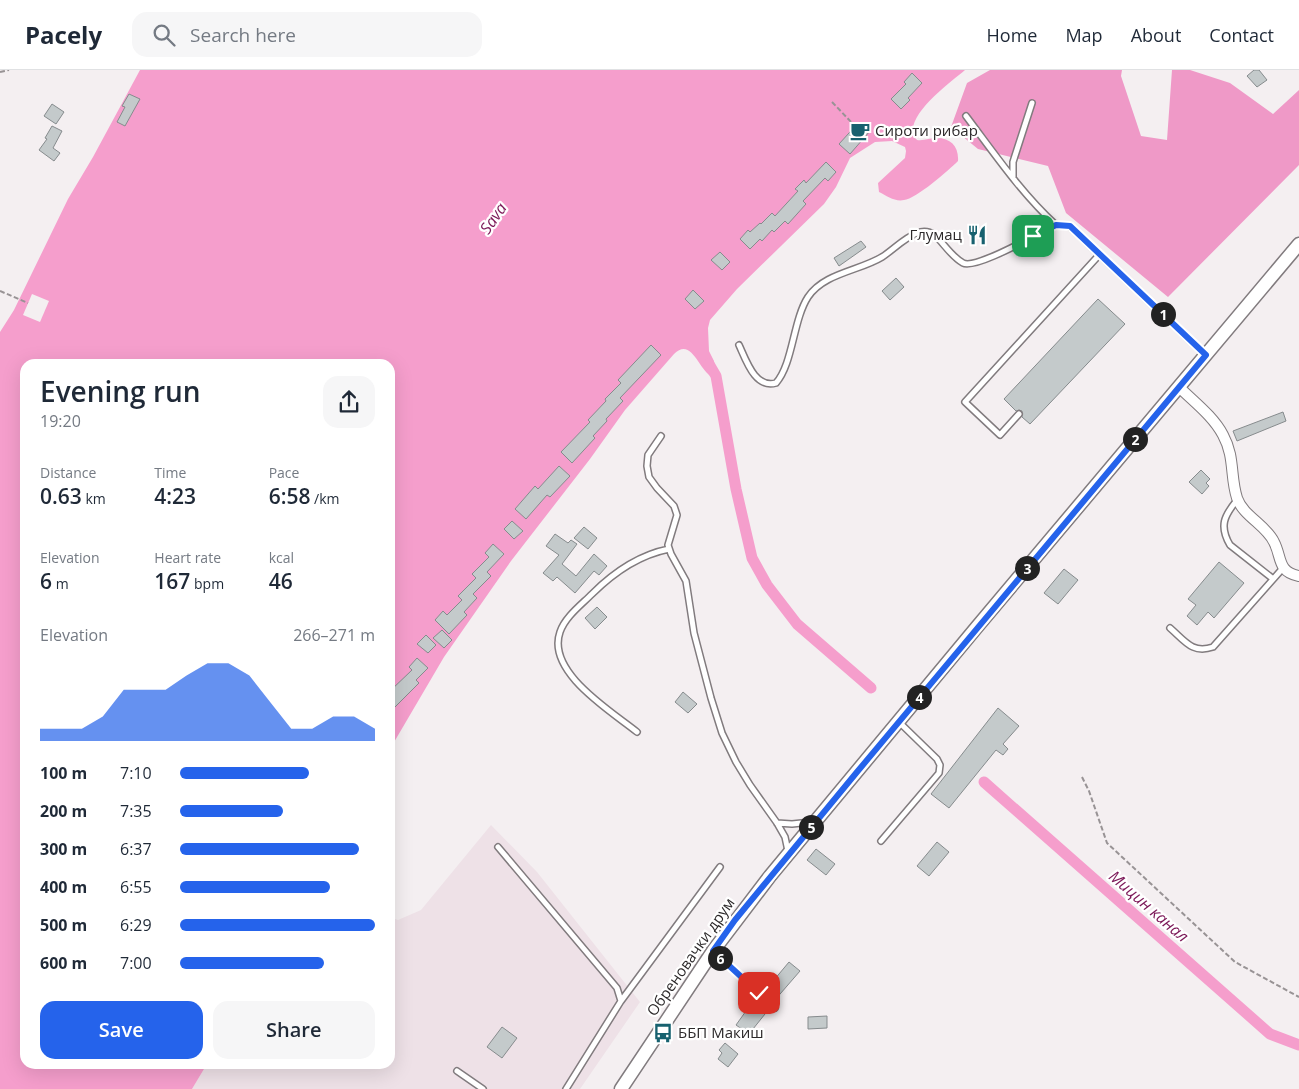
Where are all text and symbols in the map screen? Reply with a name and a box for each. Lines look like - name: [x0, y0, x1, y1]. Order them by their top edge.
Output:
- search box: [132, 12, 482, 57]
- text: Pacely: [25, 18, 102, 51]
- icon: search: [150, 21, 178, 49]
- text: Search here: [190, 22, 296, 48]
- text: Home: [987, 23, 1037, 47]
- text: Map: [1065, 23, 1103, 47]
- text: About: [1131, 23, 1181, 47]
- text: Contact: [1209, 23, 1274, 47]
- cafe icon: Сироти рибар: [849, 120, 871, 142]
- place label: Сироти рибар: [875, 120, 978, 140]
- water label: Sava: [474, 198, 512, 238]
- pin: [1012, 215, 1054, 257]
- icon: arrive: [1019, 222, 1047, 250]
- place label: Глумац: [909, 224, 963, 244]
- restaurant icon: Глумац: [966, 224, 988, 246]
- pin: 1: [1150, 302, 1176, 326]
- text: 1: [1159, 305, 1168, 324]
- text: Evening run: [40, 372, 201, 410]
- button: share: [323, 376, 375, 428]
- text: 19:20: [40, 410, 81, 432]
- pin: 2: [1122, 426, 1148, 452]
- text: 2: [1131, 430, 1140, 449]
- text: Distance: [40, 463, 96, 482]
- text: Time: [154, 463, 186, 482]
- text: Pace: [269, 463, 299, 482]
- text: 0.63: [40, 482, 82, 510]
- text: 4:23: [154, 482, 196, 510]
- text: 6:58: [269, 482, 310, 510]
- text: km: [82, 489, 106, 508]
- text: /km: [310, 489, 340, 508]
- text: Elevation: [40, 548, 99, 567]
- text: Heart rate: [154, 548, 221, 567]
- text: kcal: [269, 548, 294, 567]
- pin: 3: [1014, 556, 1040, 580]
- text: 3: [1023, 559, 1032, 578]
- text: 6: [40, 567, 52, 595]
- text: 167: [154, 567, 190, 595]
- text: 46: [269, 567, 293, 595]
- text: m: [52, 574, 69, 593]
- text: bpm: [190, 574, 224, 593]
- text: Elevation: [40, 624, 108, 646]
- text: 266–271 m: [293, 624, 375, 646]
- pin: 4: [906, 684, 932, 710]
- text: 4: [915, 688, 924, 707]
- text: 100 m: [40, 762, 87, 784]
- text: 7:10: [120, 762, 152, 784]
- text: 200 m: [40, 800, 87, 822]
- text: 7:35: [120, 800, 152, 822]
- pin: 5: [798, 814, 824, 840]
- text: 5: [807, 818, 816, 837]
- text: 300 m: [40, 838, 87, 860]
- text: 6:37: [120, 838, 152, 860]
- water label: Мицин канал: [1104, 865, 1194, 947]
- text: 400 m: [40, 876, 87, 898]
- text: 6:55: [120, 876, 152, 898]
- street label: Обреновачки друм: [642, 893, 739, 1020]
- text: 500 m: [40, 914, 87, 936]
- text: 6:29: [120, 914, 152, 936]
- pin: 6: [708, 946, 732, 970]
- text: 6: [716, 949, 725, 968]
- text: 600 m: [40, 952, 87, 974]
- text: 7:00: [120, 952, 152, 974]
- pin: [738, 972, 780, 1014]
- icon: check: [745, 979, 773, 1007]
- button: Save: [40, 1001, 203, 1059]
- button: Share: [213, 1001, 375, 1059]
- bus stop icon: ББП Макиш: [652, 1022, 674, 1044]
- place label: ББП Макиш: [678, 1022, 764, 1042]

